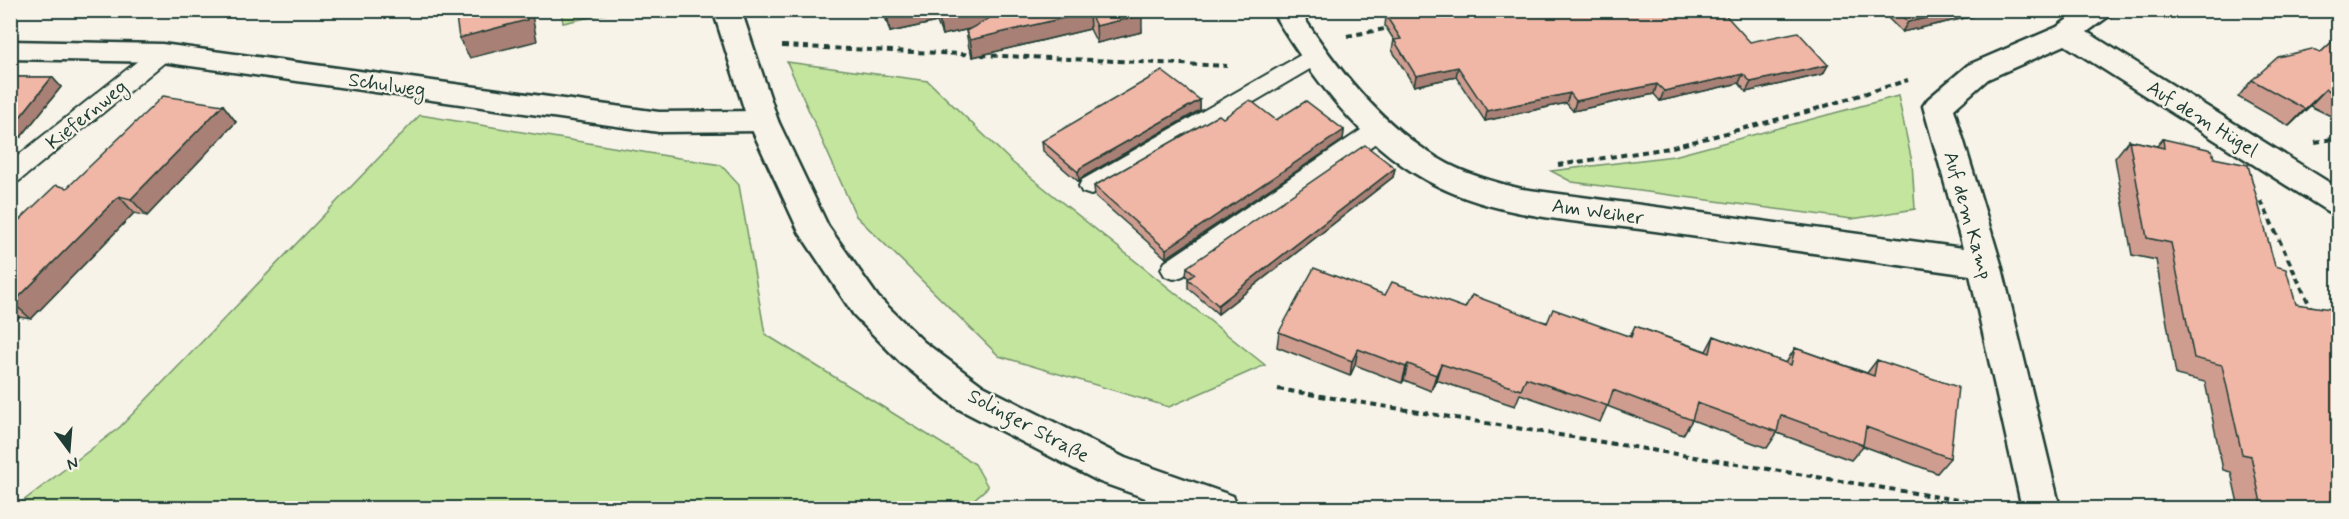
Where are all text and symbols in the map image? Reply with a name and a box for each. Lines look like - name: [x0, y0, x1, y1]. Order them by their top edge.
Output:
- street label: Schulweg: [346, 67, 427, 105]
- street label: Kiefernweg: [41, 74, 134, 157]
- street label: Auf dem Hügel: [2142, 74, 2263, 164]
- street label: Auf dem Kamp: [1936, 148, 1999, 283]
- street label: Am Weiher: [1550, 193, 1646, 232]
- street label: Solinger Straße: [962, 383, 1094, 472]
- north arrow: [39, 420, 99, 480]
- text: N: [65, 451, 81, 475]

